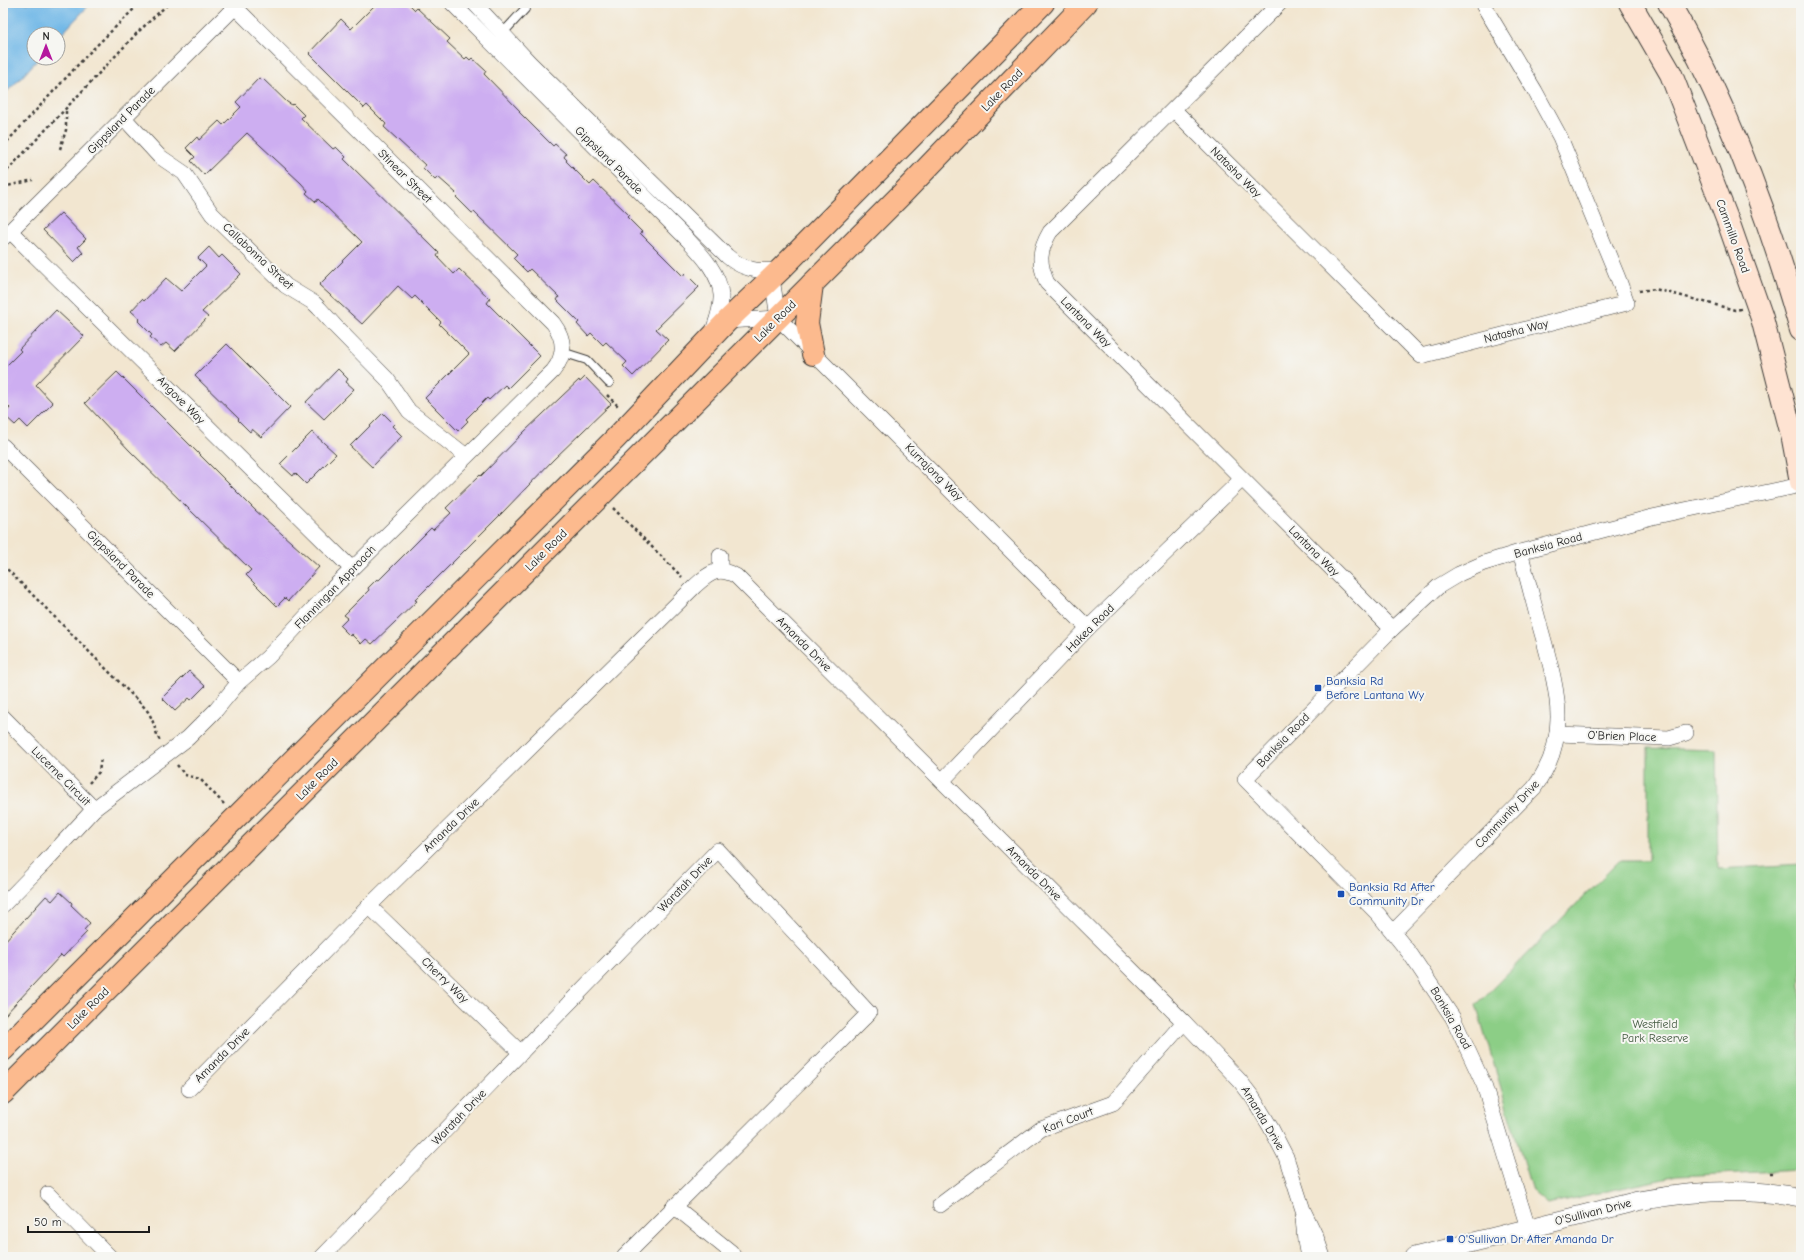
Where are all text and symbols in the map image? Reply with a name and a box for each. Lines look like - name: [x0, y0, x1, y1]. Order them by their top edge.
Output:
- north arrow: [26, 26, 66, 66]
- text: N: [42, 30, 50, 43]
- street label: Lake Road: [978, 66, 1026, 114]
- street label: Gippsland Parade: [84, 83, 158, 157]
- street label: Gippsland Parade: [572, 123, 646, 197]
- street label: Natasha Way: [1208, 144, 1265, 201]
- street label: Stinear Street: [375, 146, 435, 206]
- street label: Cammillo Road: [1713, 197, 1753, 275]
- street label: Callabonna Street: [220, 220, 297, 293]
- street label: Lantana Way: [1058, 294, 1115, 351]
- street label: Lake Road: [751, 297, 799, 345]
- street label: Natasha Way: [1482, 316, 1550, 346]
- street label: Angove Way: [154, 373, 208, 427]
- street label: Kurrajong Way: [902, 440, 966, 504]
- street label: Lantana Way: [1286, 523, 1343, 580]
- street label: Lake Road: [522, 526, 570, 574]
- street label: Gippsland Parade: [84, 527, 158, 601]
- street label: Banksia Road: [1512, 529, 1584, 561]
- street label: Flanningan Approach: [292, 542, 378, 632]
- street label: Hakea Road: [1063, 601, 1117, 655]
- street label: Amanda Drive: [774, 614, 834, 674]
- place label: Banksia Rd Before Lantana Wy: [1326, 674, 1425, 702]
- marker: Banksia Rd Before Lantana Wy: [1313, 683, 1323, 693]
- street label: Banksia Road: [1254, 710, 1312, 770]
- street label: O'Brien Place: [1587, 728, 1657, 744]
- street label: Lucerne Circuit: [29, 744, 94, 809]
- street label: Lake Road: [293, 755, 341, 803]
- street label: Community Drive: [1472, 777, 1542, 851]
- street label: Amanda Drive: [420, 795, 482, 855]
- street label: Amanda Drive: [1004, 843, 1064, 903]
- street label: Waratah Drive: [655, 853, 715, 915]
- place label: Banksia Rd After Community Dr: [1349, 880, 1435, 908]
- marker: Banksia Rd After Community Dr: [1336, 889, 1346, 899]
- street label: Cherry Way: [419, 954, 472, 1006]
- street label: Lake Road: [64, 984, 112, 1032]
- street label: Banksia Road: [1427, 984, 1475, 1052]
- park label: Westfield Park Reserve: [1622, 1017, 1688, 1045]
- street label: Amanda Drive: [192, 1025, 252, 1085]
- street label: Amanda Drive: [1238, 1083, 1288, 1153]
- street label: Waratah Drive: [429, 1086, 489, 1148]
- street label: Kari Court: [1041, 1104, 1096, 1136]
- street label: O'Sullivan Drive: [1553, 1196, 1633, 1228]
- scale bar: [28, 1208, 149, 1234]
- text: 50 m: [34, 1215, 62, 1229]
- place label: O'Sullivan Dr After Amanda Dr: [1458, 1232, 1614, 1246]
- marker: O'Sullivan Dr After Amanda Dr: [1445, 1234, 1455, 1244]

